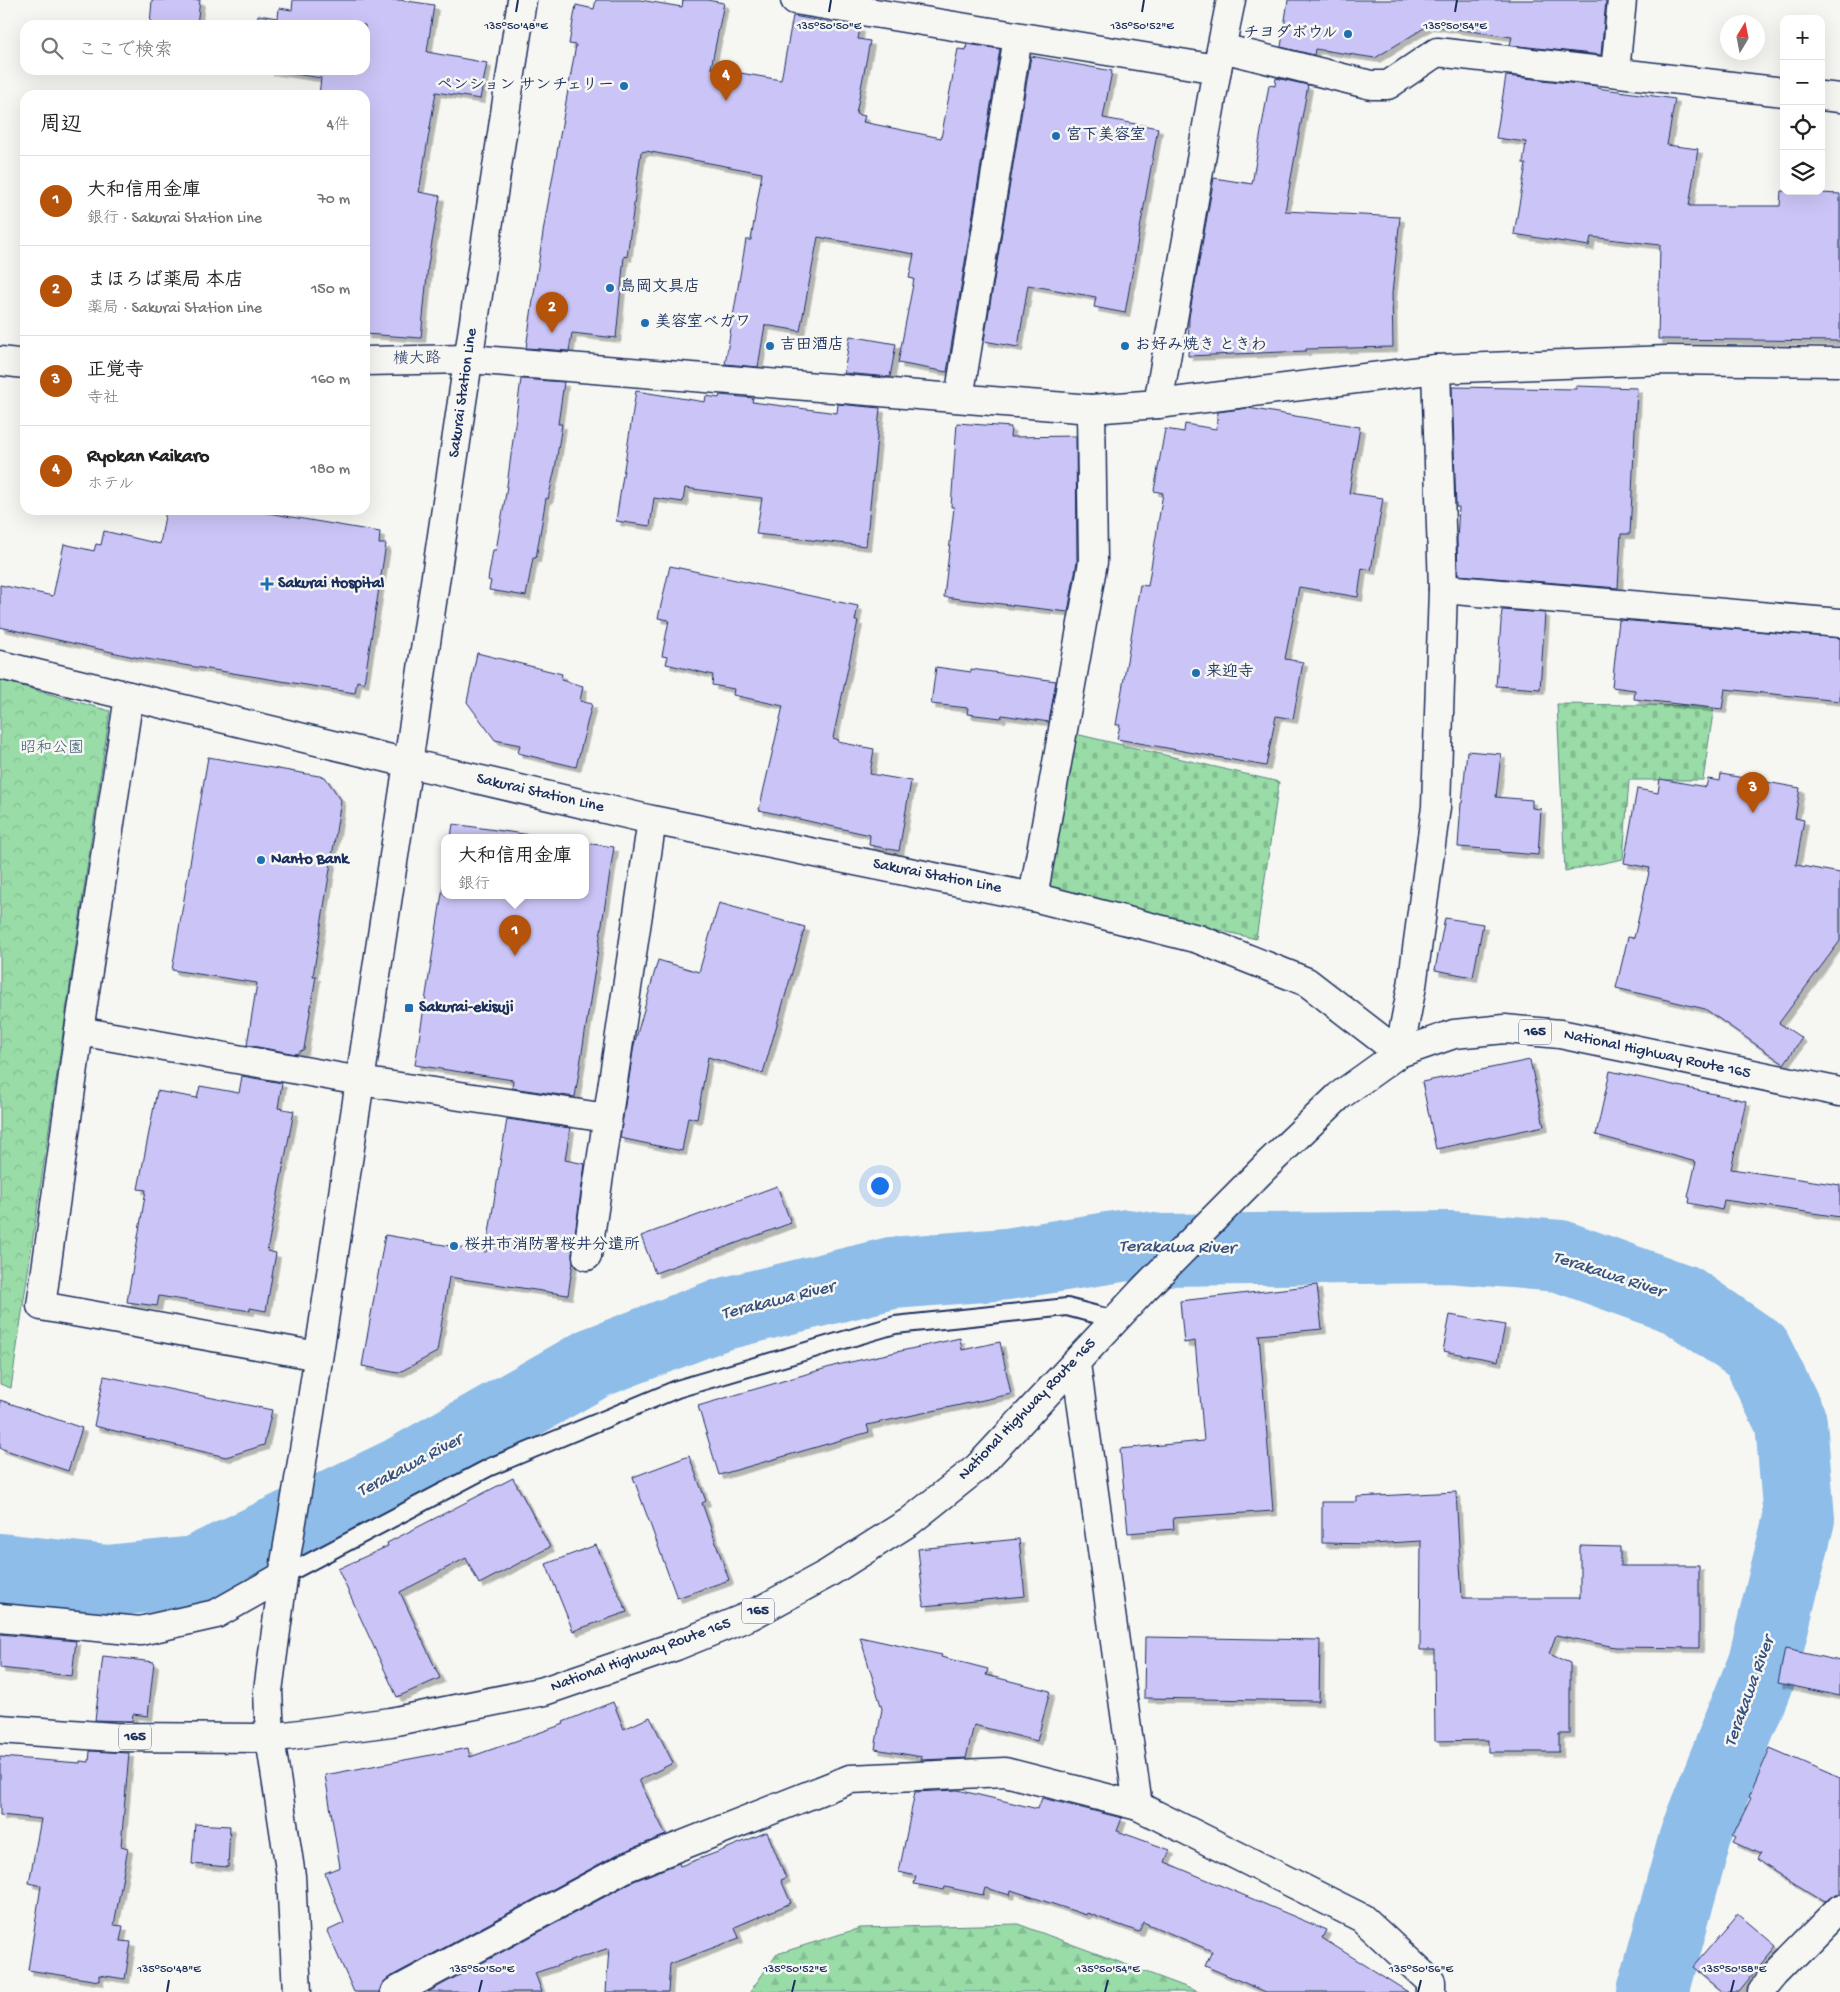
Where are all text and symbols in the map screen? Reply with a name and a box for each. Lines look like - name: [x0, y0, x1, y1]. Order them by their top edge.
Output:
- north arrow: [1720, 15, 1765, 60]
- map controls: [1780, 15, 1825, 195]
- button: +: [1780, 15, 1825, 60]
- search box: [20, 20, 370, 75]
- text: 135°50'48"E: [483, 20, 548, 34]
- text: 135°50'50"E: [796, 20, 862, 34]
- text: 135°50'52"E: [1109, 20, 1174, 34]
- text: 135°50'54"E: [1422, 20, 1487, 34]
- place label: チヨダボウル: [1243, 24, 1338, 44]
- marker: チヨダボウル: [1342, 28, 1354, 40]
- icon: search: [38, 34, 66, 62]
- text: ここで検索: [78, 40, 173, 63]
- pin: 4: [710, 60, 742, 101]
- button: −: [1780, 60, 1825, 105]
- place label: ペンション サンチェリー: [437, 77, 614, 96]
- marker: ペンション サンチェリー: [618, 80, 630, 92]
- button: locate: [1780, 105, 1825, 150]
- text: 周辺: [40, 114, 82, 139]
- text: 4件: [326, 117, 350, 136]
- place label: 宮下美容室: [1066, 125, 1146, 146]
- marker: 宮下美容室: [1050, 130, 1062, 142]
- button: layers: [1780, 150, 1825, 195]
- text: 大和信用金庫: [87, 180, 201, 203]
- text: 1: [53, 191, 59, 210]
- text: 70 m: [317, 191, 350, 210]
- text: 銀行 · Sakurai Station Line: [87, 210, 262, 229]
- text: まほろば薬局 本店: [87, 270, 244, 293]
- place label: 島岡文具店: [620, 277, 700, 298]
- text: 2: [52, 281, 60, 300]
- text: 150 m: [311, 281, 350, 300]
- marker: 島岡文具店: [604, 282, 616, 294]
- pin: 2: [536, 292, 568, 333]
- text: 薬局 · Sakurai Station Line: [87, 300, 262, 319]
- place label: 美容室ベガワ: [655, 312, 751, 333]
- marker: 美容室ベガワ: [639, 317, 651, 329]
- street label: Sakurai Station Line: [446, 326, 483, 459]
- place label: 吉田酒店: [780, 335, 844, 356]
- place label: お好み焼き ときわ: [1135, 336, 1267, 356]
- marker: 吉田酒店: [764, 340, 776, 352]
- marker: お好み焼き ときわ: [1119, 340, 1131, 352]
- street label: 横大路: [393, 349, 441, 370]
- text: 正覚寺: [87, 360, 144, 383]
- text: 3: [52, 371, 60, 390]
- text: 160 m: [311, 371, 350, 390]
- text: 寺社: [87, 390, 119, 409]
- text: Ryokan Kaikaro: [87, 446, 209, 469]
- text: 4: [52, 461, 60, 480]
- text: 180 m: [311, 461, 350, 480]
- text: ホテル: [87, 476, 134, 495]
- place label: Sakurai Hospital: [278, 575, 385, 594]
- marker: Sakurai Hospital: [260, 577, 274, 591]
- place label: 来迎寺: [1206, 662, 1254, 683]
- marker: 来迎寺: [1190, 667, 1202, 679]
- park label: 昭和公園: [20, 739, 84, 759]
- street label: Sakurai Station Line: [474, 770, 606, 818]
- pin: 3: [1737, 772, 1769, 813]
- popup: [441, 834, 589, 899]
- text: 大和信用金庫: [458, 846, 572, 869]
- place label: Nanto Bank: [271, 851, 350, 870]
- marker: Nanto Bank: [255, 854, 267, 866]
- street label: Sakurai Station Line: [871, 855, 1004, 899]
- text: 銀行: [458, 876, 490, 895]
- pin: 1: [499, 915, 531, 956]
- place label: Sakurai-ekisuji: [419, 999, 514, 1018]
- marker: Sakurai-ekisuji: [403, 1002, 415, 1014]
- road number: 165: [1519, 1020, 1551, 1044]
- street label: National Highway Route 165: [1562, 1026, 1752, 1084]
- your location: [867, 1173, 893, 1199]
- place label: 桜井市消防署桜井分遣所: [464, 1235, 640, 1256]
- water label: Terakawa River: [1119, 1236, 1239, 1260]
- marker: 桜井市消防署桜井分遣所: [448, 1240, 460, 1252]
- water label: Terakawa River: [1550, 1247, 1670, 1304]
- water label: Terakawa River: [719, 1276, 840, 1325]
- street label: National Highway Route 165: [955, 1335, 1101, 1485]
- water label: Terakawa River: [354, 1428, 469, 1502]
- road number: 165: [742, 1598, 774, 1624]
- street label: National Highway Route 165: [548, 1615, 734, 1697]
- water label: Terakawa River: [1720, 1631, 1781, 1750]
- road number: 165: [119, 1724, 151, 1750]
- text: 135°50'48"E: [136, 1963, 201, 1977]
- text: 135°50'50"E: [449, 1963, 515, 1977]
- text: 135°50'52"E: [762, 1963, 827, 1977]
- text: 135°50'54"E: [1075, 1963, 1140, 1977]
- text: 135°50'56"E: [1388, 1963, 1453, 1977]
- text: 135°50'58"E: [1701, 1963, 1767, 1977]

